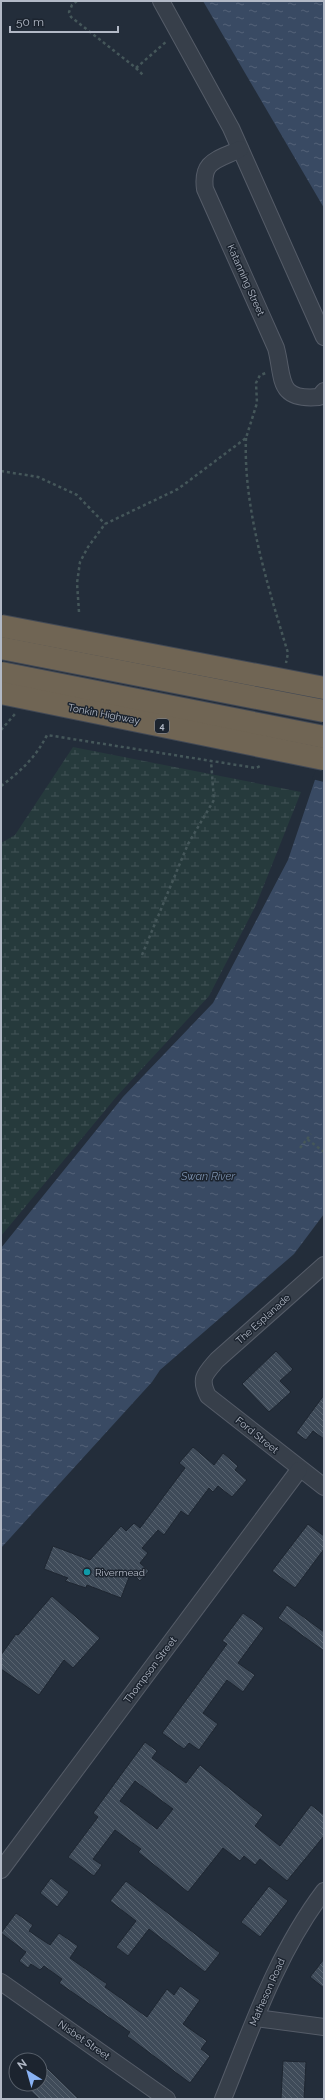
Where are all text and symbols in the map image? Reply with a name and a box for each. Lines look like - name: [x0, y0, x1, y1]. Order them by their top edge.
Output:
- scale bar: [10, 8, 118, 34]
- text: 50 m: [16, 15, 44, 29]
- street label: Katanning Street: [225, 243, 267, 318]
- street label: Tonkin Highway: [67, 702, 141, 726]
- road number: 4: [155, 719, 169, 733]
- water label: Swan River: [180, 1170, 236, 1183]
- street label: The Esplanade: [234, 1292, 292, 1346]
- street label: Ford Street: [234, 1415, 281, 1456]
- marker: Rivermead: [82, 1567, 92, 1577]
- place label: Rivermead: [95, 1567, 145, 1578]
- street label: Thompson Street: [121, 1634, 179, 1705]
- street label: Matheson Road: [247, 1957, 287, 2027]
- street label: Nisbet Street: [56, 2018, 112, 2062]
- north arrow: [8, 2052, 48, 2092]
- text: N: [15, 2057, 30, 2072]

